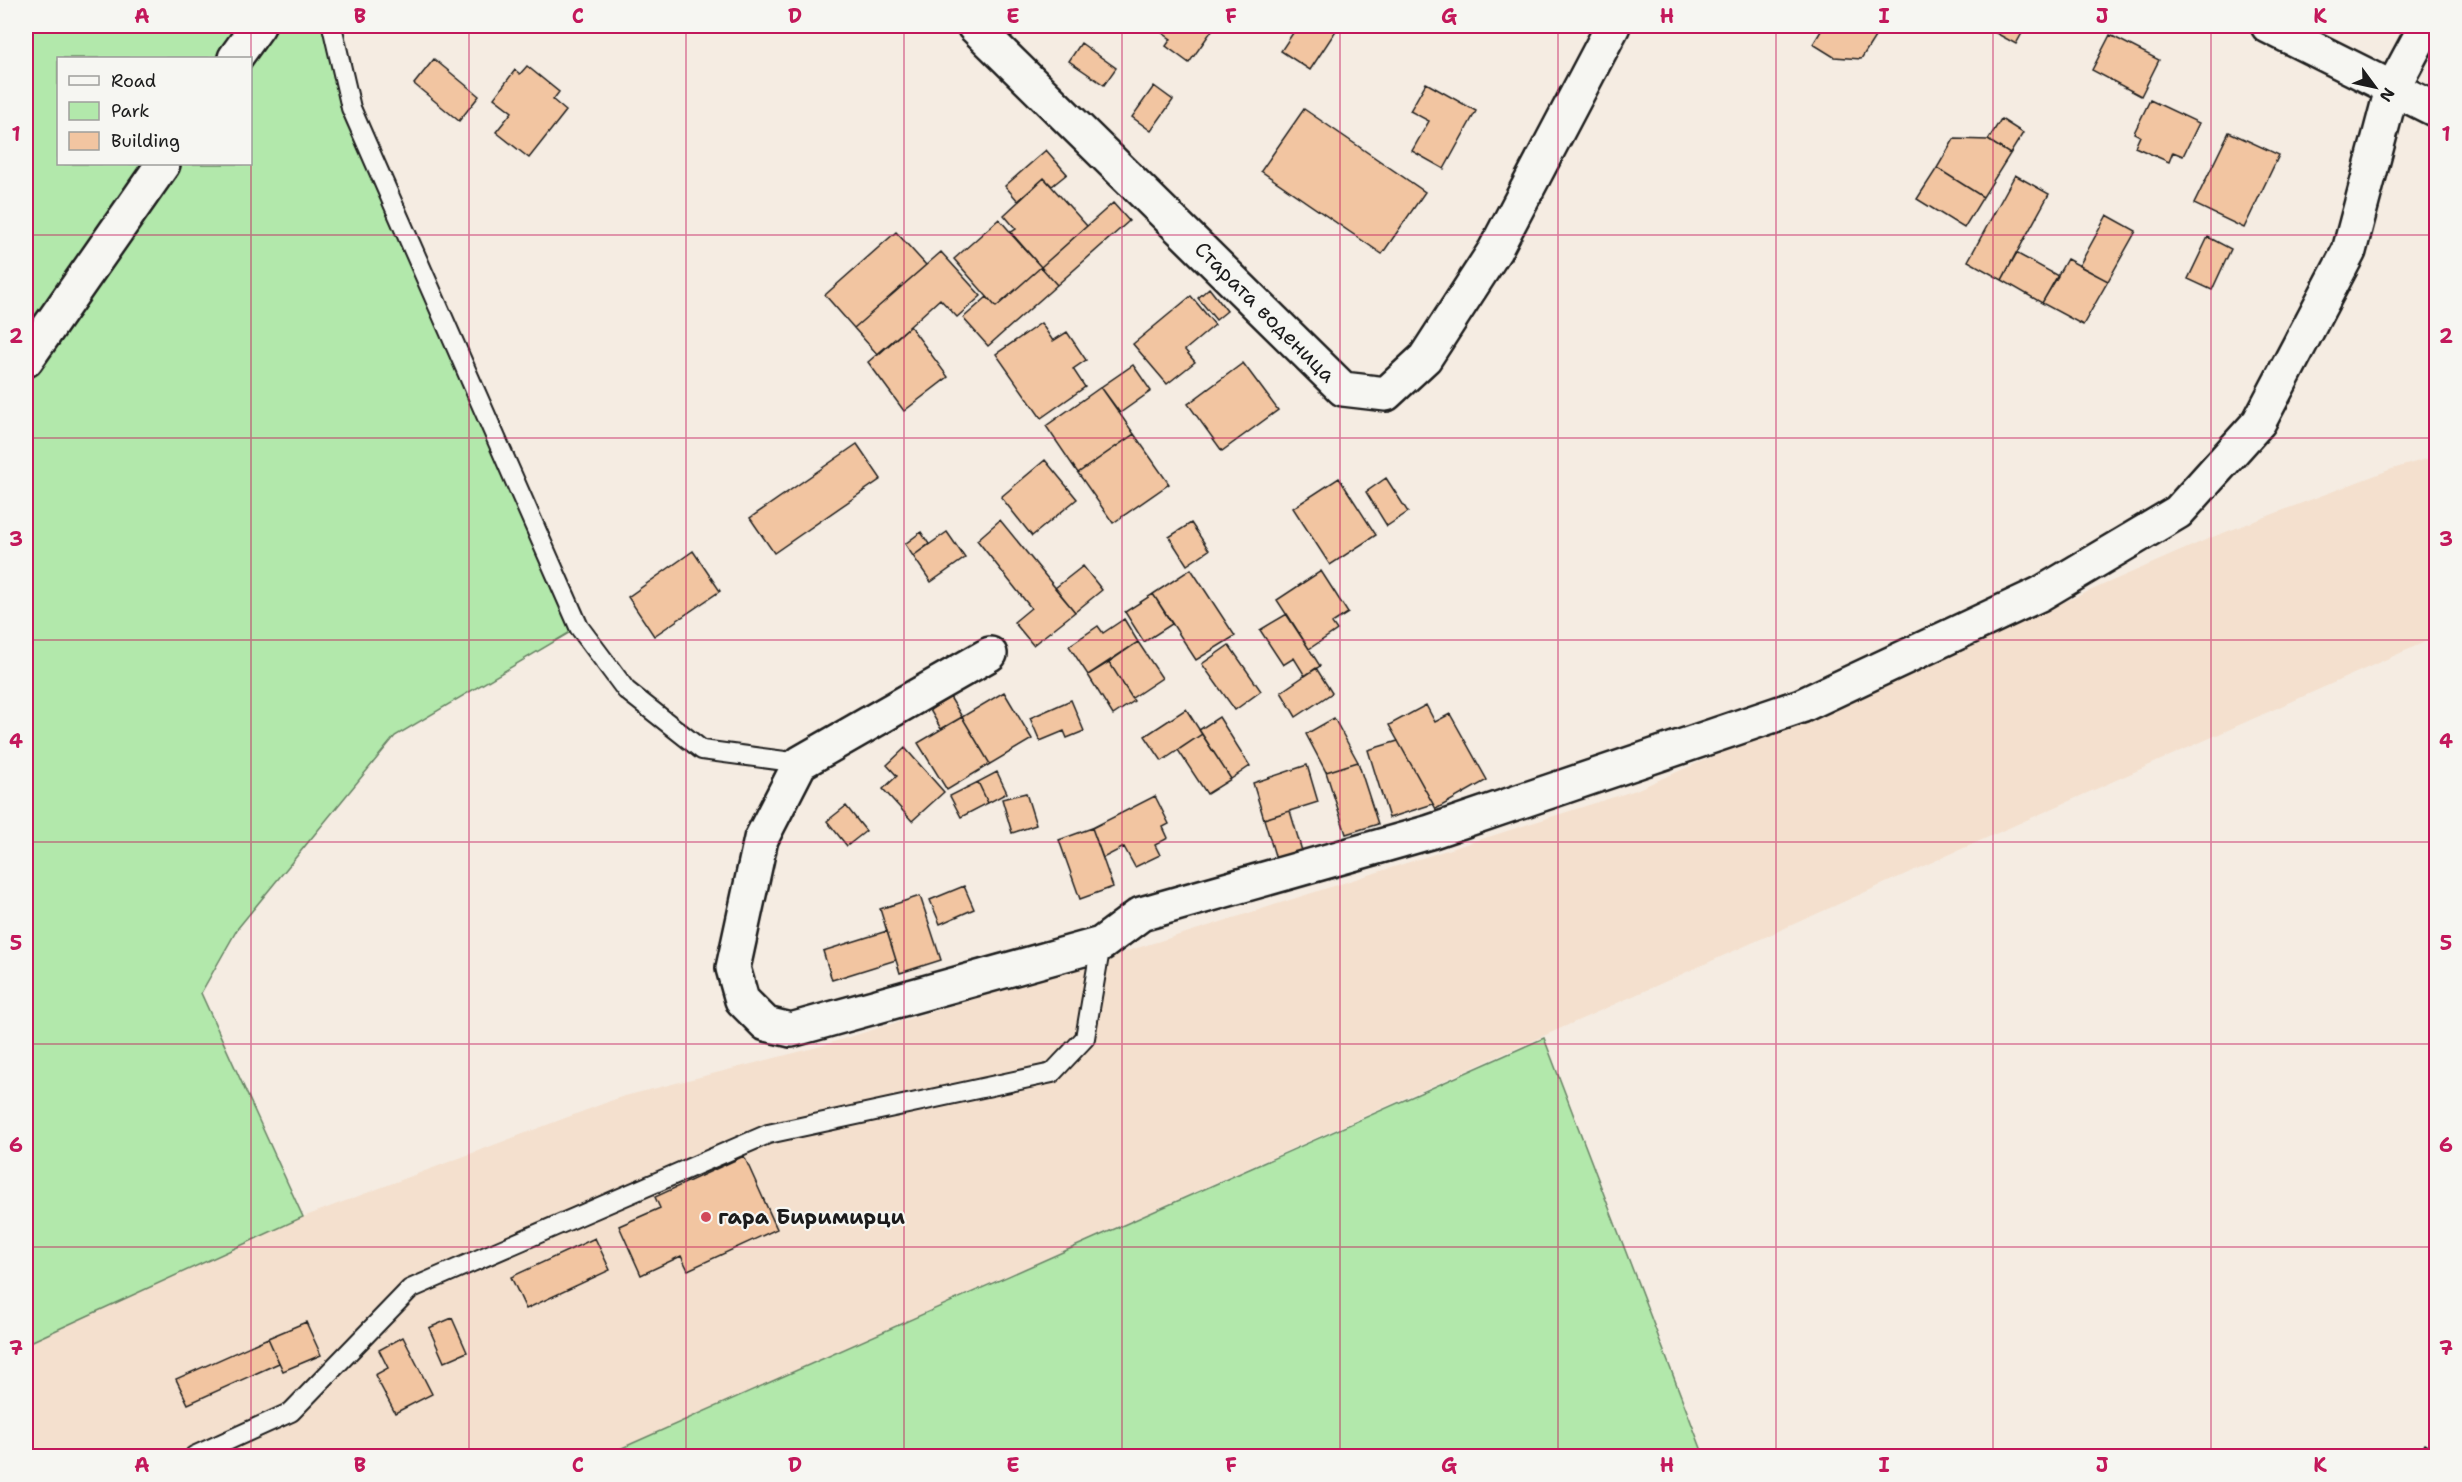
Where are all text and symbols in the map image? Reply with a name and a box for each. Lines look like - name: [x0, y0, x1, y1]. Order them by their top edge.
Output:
- text: A: [134, 3, 150, 29]
- text: B: [354, 3, 366, 29]
- text: C: [572, 3, 584, 29]
- text: D: [788, 3, 802, 29]
- text: E: [1006, 3, 1020, 29]
- text: F: [1225, 3, 1237, 29]
- text: G: [1441, 3, 1457, 29]
- text: H: [1660, 3, 1674, 29]
- text: I: [1878, 3, 1890, 29]
- text: J: [2096, 3, 2109, 29]
- text: K: [2313, 3, 2327, 29]
- legend: [57, 57, 252, 165]
- north arrow: [2345, 57, 2405, 117]
- text: Road: [111, 69, 156, 93]
- text: N: [2375, 84, 2399, 106]
- text: Park: [111, 99, 150, 123]
- text: 1: [11, 121, 21, 147]
- text: 1: [2441, 121, 2451, 147]
- text: Building: [111, 129, 180, 153]
- street label: Старата воденица: [1188, 235, 1342, 389]
- text: 2: [9, 323, 23, 349]
- text: 2: [2439, 323, 2453, 349]
- text: 3: [9, 526, 23, 552]
- text: 3: [2439, 526, 2453, 552]
- text: 4: [9, 728, 23, 754]
- text: 4: [2439, 728, 2453, 754]
- text: 5: [10, 930, 22, 956]
- text: 5: [2440, 930, 2452, 956]
- text: 6: [9, 1132, 23, 1158]
- text: 6: [2439, 1132, 2453, 1158]
- place label: гара Биримирци: [718, 1203, 905, 1231]
- marker: гара Биримирци: [699, 1210, 713, 1224]
- text: 7: [9, 1335, 23, 1361]
- text: 7: [2439, 1335, 2453, 1361]
- text: A: [134, 1452, 150, 1478]
- text: B: [354, 1452, 366, 1478]
- text: C: [572, 1452, 584, 1478]
- text: D: [788, 1452, 802, 1478]
- text: E: [1006, 1452, 1020, 1478]
- text: F: [1225, 1452, 1237, 1478]
- text: G: [1441, 1452, 1457, 1478]
- text: H: [1660, 1452, 1674, 1478]
- text: I: [1878, 1452, 1890, 1478]
- text: J: [2096, 1452, 2109, 1478]
- text: K: [2313, 1452, 2327, 1478]

